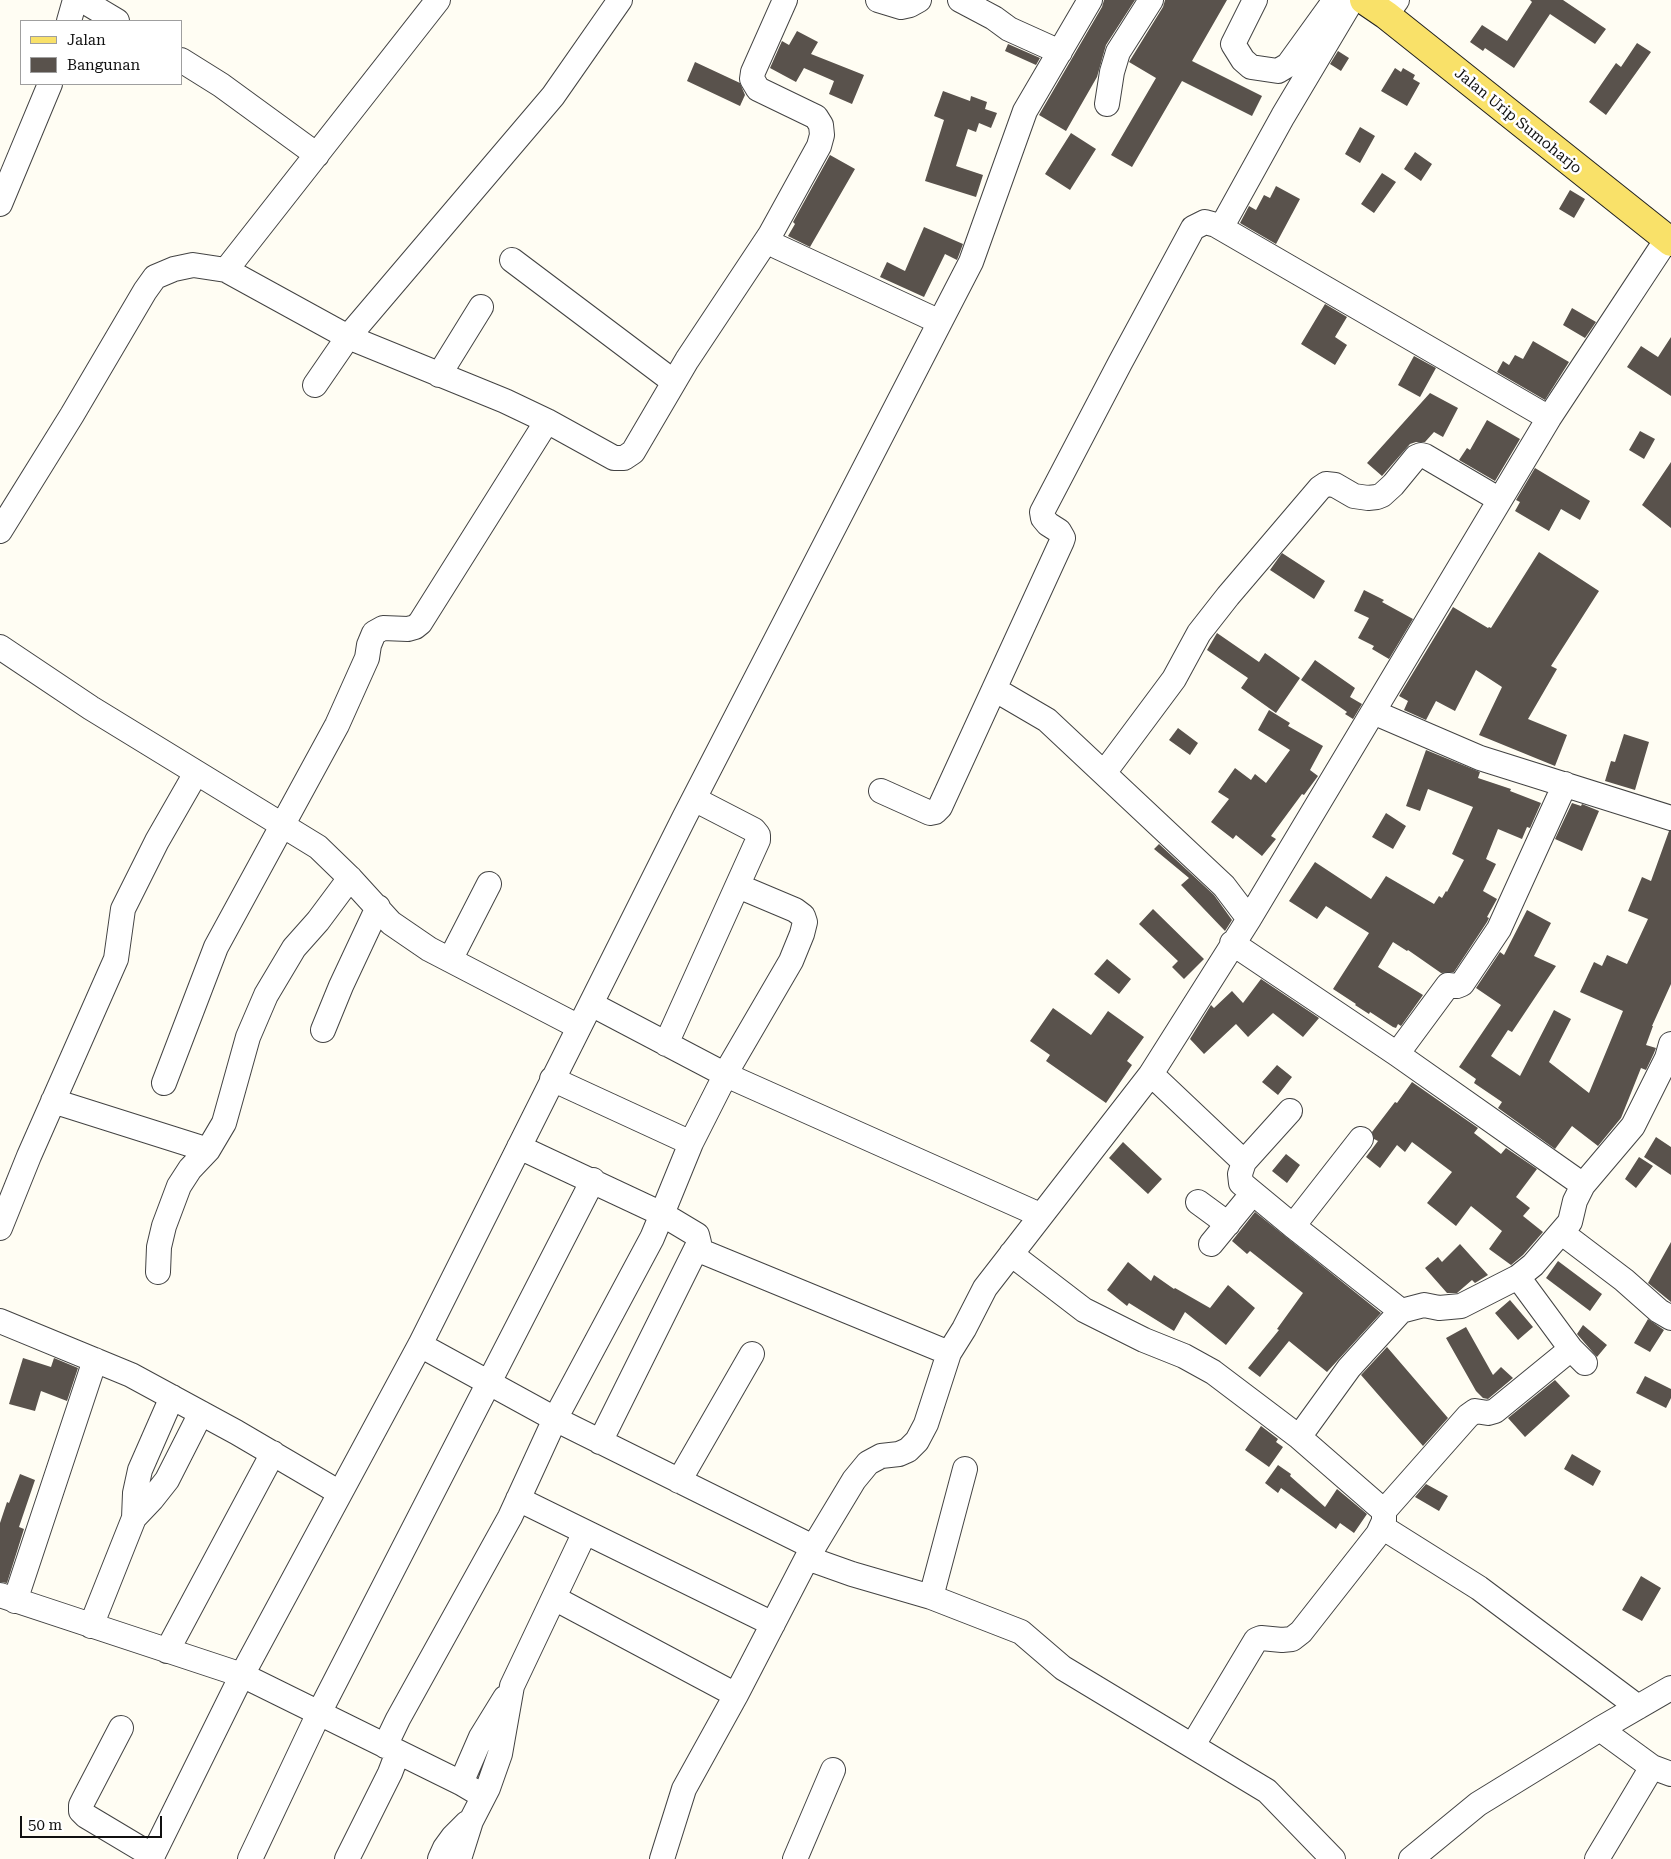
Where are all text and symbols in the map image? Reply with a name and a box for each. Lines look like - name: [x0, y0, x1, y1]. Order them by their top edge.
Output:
- legend: [20, 20, 182, 85]
- text: Jalan: [67, 31, 106, 49]
- text: Bangunan: [67, 56, 140, 74]
- street label: Jalan Urip Sumoharjo: [1451, 64, 1585, 178]
- scale bar: [22, 1806, 165, 1838]
- text: 50 m: [28, 1816, 62, 1834]

